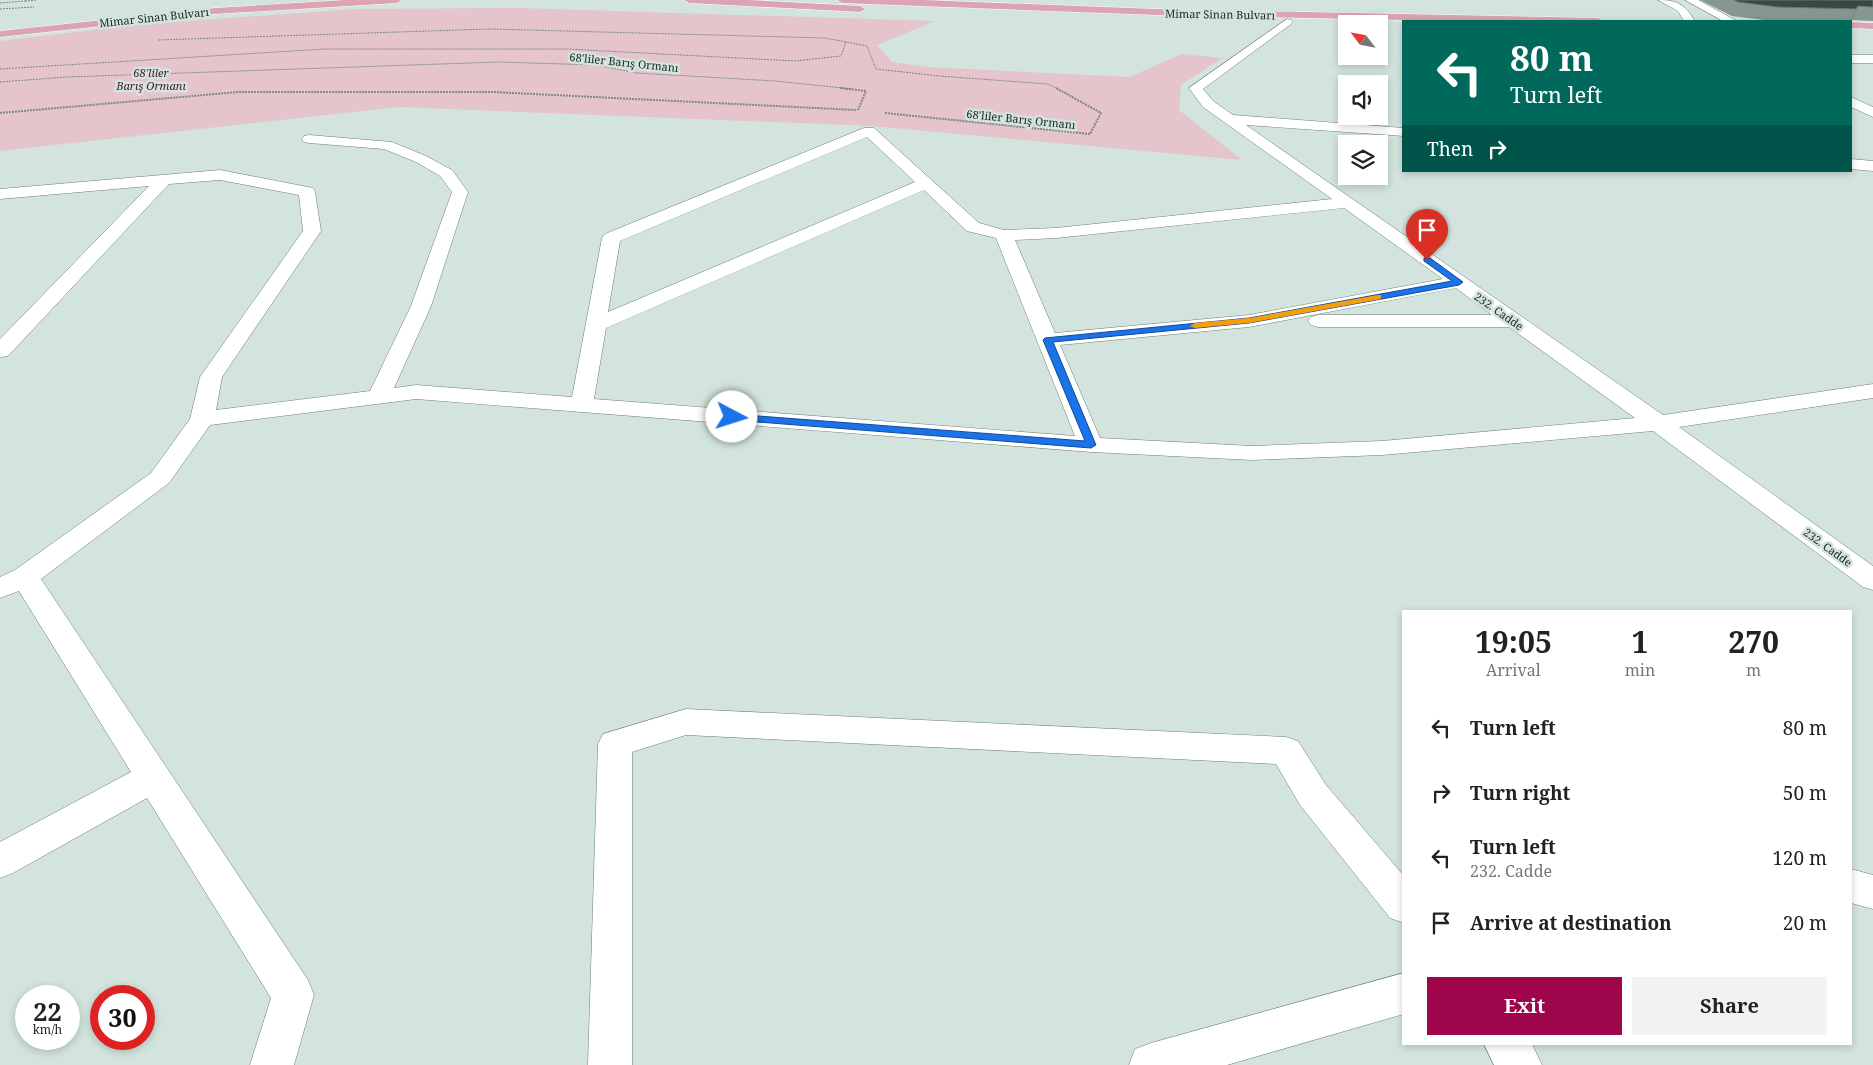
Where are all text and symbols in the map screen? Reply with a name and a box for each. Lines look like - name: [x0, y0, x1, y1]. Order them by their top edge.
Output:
- street label: Mimar Sinan Bulvarı: [98, 4, 210, 30]
- street label: Mimar Sinan Bulvarı: [1165, 6, 1276, 22]
- north arrow: [1338, 15, 1388, 65]
- map controls: [1338, 15, 1388, 185]
- text: 80 m: [1510, 34, 1593, 81]
- icon: left: [1427, 40, 1492, 105]
- street label: 68'liler Barış Ormanı: [569, 49, 680, 75]
- park label: 68'liler Barış Ormanı: [115, 65, 186, 93]
- button: sound: [1338, 75, 1388, 125]
- text: Turn left: [1510, 79, 1602, 109]
- street label: 68'liler Barış Ormanı: [966, 106, 1077, 132]
- button: layers: [1338, 135, 1388, 185]
- icon: right: [1483, 135, 1511, 163]
- text: Then: [1427, 136, 1473, 162]
- pin: [1406, 209, 1448, 260]
- icon: arrive: [1413, 216, 1441, 244]
- street label: 232. Cadde: [1472, 289, 1526, 333]
- position arrow: [705, 390, 757, 442]
- street label: 232. Cadde: [1801, 524, 1855, 570]
- text: 19:05: [1475, 621, 1552, 662]
- text: 1: [1632, 621, 1648, 662]
- text: 270: [1728, 621, 1779, 662]
- text: Arrival: [1486, 659, 1541, 681]
- text: min: [1625, 659, 1655, 681]
- text: m: [1746, 659, 1761, 681]
- icon: left: [1427, 714, 1455, 742]
- text: Turn left: [1470, 715, 1556, 741]
- text: 80 m: [1783, 715, 1827, 741]
- icon: right: [1427, 779, 1455, 807]
- text: Turn right: [1470, 780, 1570, 806]
- text: 50 m: [1783, 780, 1827, 806]
- text: Turn left: [1470, 834, 1556, 860]
- icon: left: [1427, 844, 1455, 872]
- text: 120 m: [1772, 845, 1827, 871]
- text: 232. Cadde: [1470, 860, 1552, 882]
- icon: arrive: [1427, 909, 1455, 937]
- text: Arrive at destination: [1470, 910, 1672, 936]
- text: 20 m: [1783, 910, 1827, 936]
- button: Exit: [1427, 977, 1622, 1035]
- button: Share: [1632, 977, 1827, 1035]
- speed limit sign: 30: [90, 985, 155, 1050]
- text: 22: [33, 994, 62, 1028]
- text: km/h: [33, 1021, 62, 1038]

